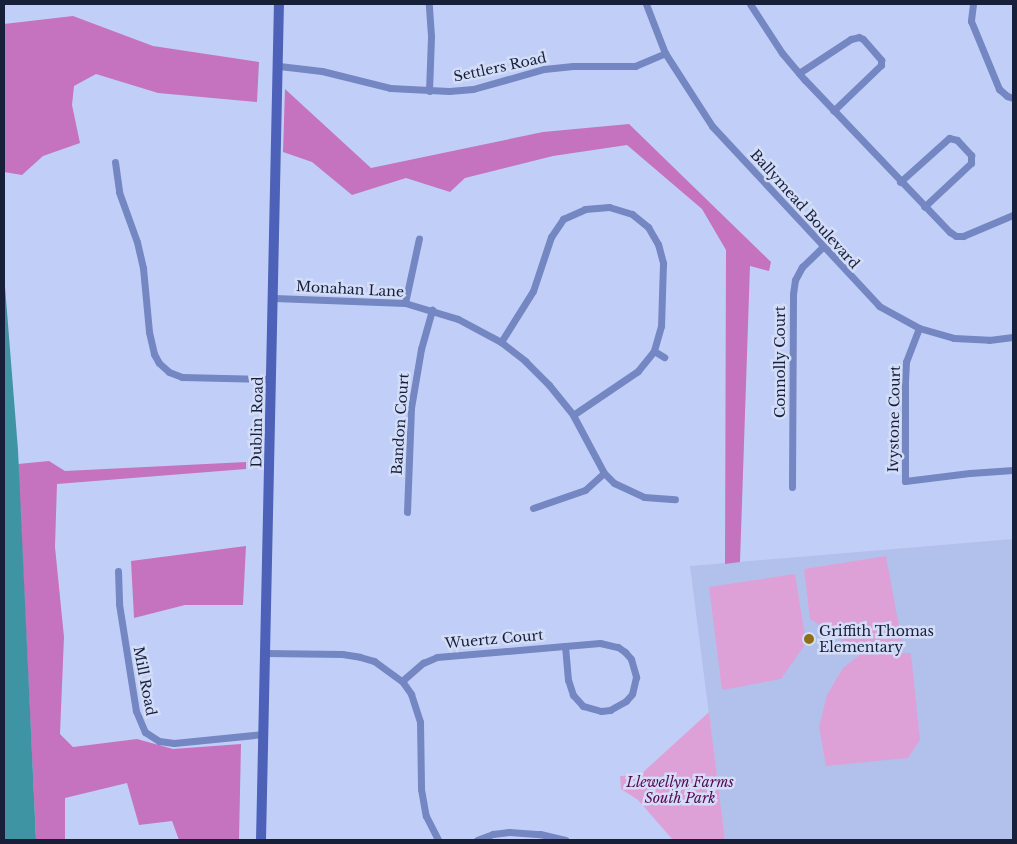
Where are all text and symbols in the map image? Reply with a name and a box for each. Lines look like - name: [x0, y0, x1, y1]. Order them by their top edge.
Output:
- street label: Settlers Road: [452, 49, 548, 85]
- street label: Ballymead Boulevard: [747, 146, 863, 272]
- street label: Monahan Lane: [296, 278, 404, 300]
- street label: Connolly Court: [772, 306, 788, 418]
- street label: Ivystone Court: [885, 365, 903, 473]
- street label: Bandon Court: [388, 372, 412, 476]
- street label: Dublin Road: [248, 376, 266, 468]
- place label: Griffith Thomas Elementary: [819, 623, 934, 656]
- street label: Wuertz Court: [444, 626, 544, 652]
- marker: Griffith Thomas Elementary: [803, 633, 815, 645]
- street label: Mill Road: [130, 645, 160, 717]
- park label: Llewellyn Farms South Park: [626, 774, 734, 806]

